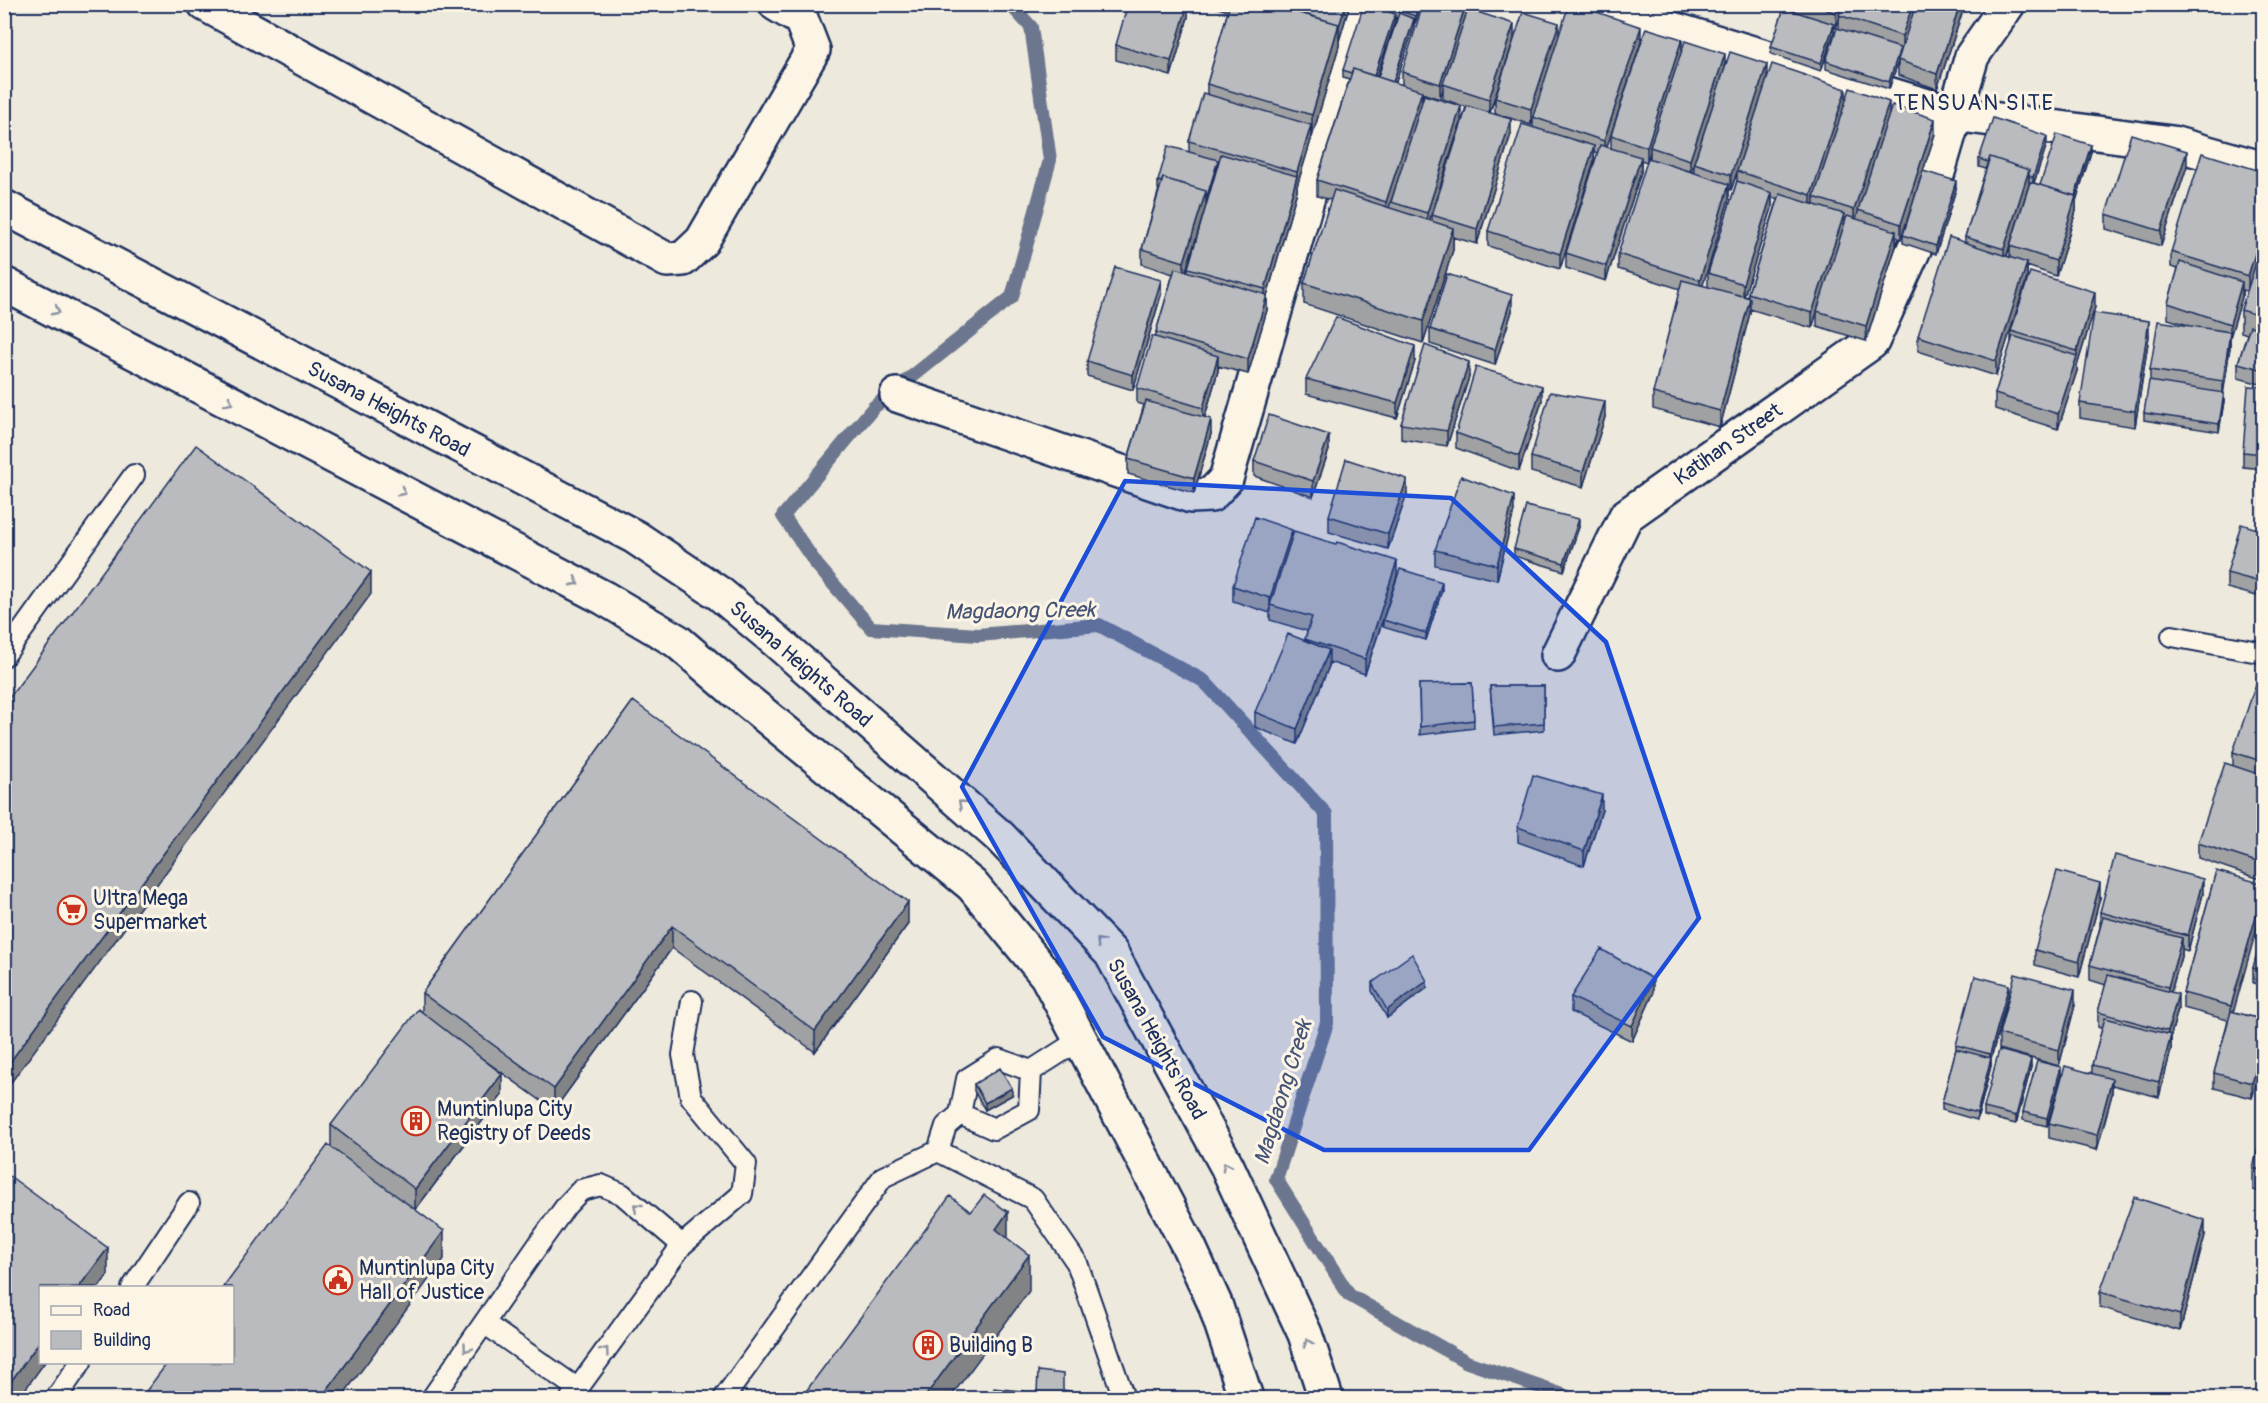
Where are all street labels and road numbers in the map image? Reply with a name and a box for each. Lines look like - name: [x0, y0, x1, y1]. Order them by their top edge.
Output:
- street label: Susana Heights Road: [303, 355, 475, 464]
- street label: Katihan Street: [1669, 397, 1788, 492]
- street label: Susana Heights Road: [724, 595, 878, 734]
- street label: Susana Heights Road: [1101, 954, 1212, 1125]

